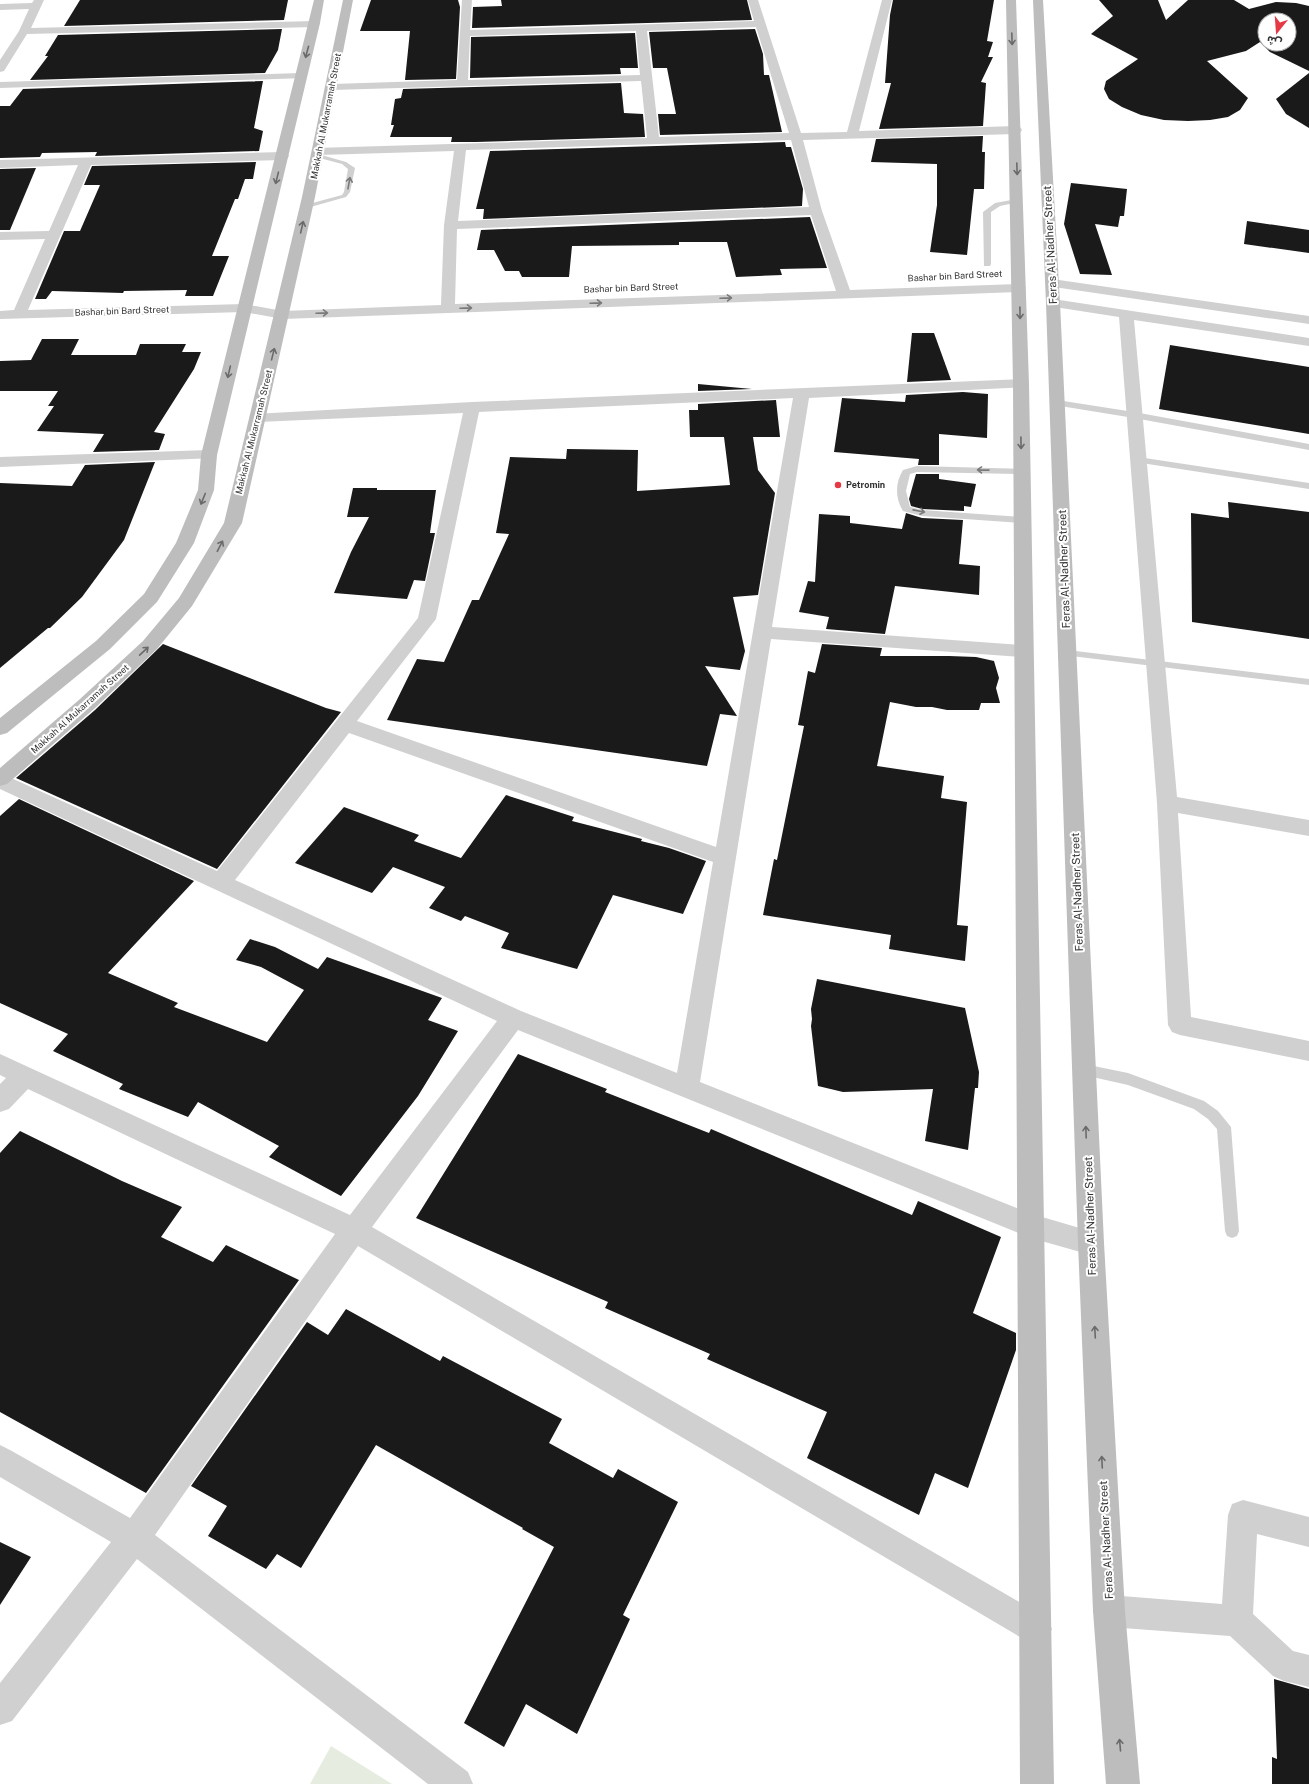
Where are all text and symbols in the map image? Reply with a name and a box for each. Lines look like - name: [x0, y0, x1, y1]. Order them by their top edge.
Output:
- north arrow: [1257, 12, 1297, 52]
- one-way arrow: [1009, 32, 1016, 45]
- text: ش: [1265, 33, 1283, 50]
- one-way arrow: [303, 45, 310, 58]
- street label: Makkah Al Mukarramah Street: [308, 52, 343, 180]
- one-way arrow: [1013, 162, 1020, 175]
- one-way arrow: [273, 171, 281, 184]
- one-way arrow: [345, 176, 353, 189]
- street label: Feras Al-Nadher Street: [1041, 185, 1059, 305]
- one-way arrow: [299, 221, 307, 234]
- street label: Bashar bin Bard Street: [907, 268, 1003, 283]
- street label: Bashar bin Bard Street: [583, 280, 679, 295]
- one-way arrow: [719, 295, 732, 302]
- one-way arrow: [589, 299, 602, 307]
- street label: Bashar bin Bard Street: [74, 303, 170, 318]
- one-way arrow: [459, 304, 472, 312]
- one-way arrow: [1016, 306, 1024, 319]
- one-way arrow: [315, 310, 328, 317]
- one-way arrow: [270, 348, 278, 361]
- one-way arrow: [225, 365, 232, 378]
- street label: Makkah Al Mukarramah Street: [233, 368, 274, 495]
- one-way arrow: [1017, 436, 1025, 449]
- one-way arrow: [977, 467, 990, 474]
- place label: Petromin: [846, 479, 885, 490]
- marker: Petromin: [833, 480, 843, 490]
- one-way arrow: [198, 492, 206, 504]
- one-way arrow: [912, 508, 925, 516]
- street label: Feras Al-Nadher Street: [1056, 509, 1072, 629]
- one-way arrow: [217, 541, 225, 553]
- one-way arrow: [139, 646, 149, 656]
- street label: Makkah Al Mukarramah Street: [28, 661, 131, 756]
- street label: Feras Al-Nadher Street: [1069, 832, 1085, 952]
- one-way arrow: [1082, 1126, 1090, 1139]
- street label: Feras Al-Nadher Street: [1082, 1156, 1098, 1276]
- one-way arrow: [1091, 1326, 1099, 1339]
- one-way arrow: [1098, 1456, 1105, 1469]
- street label: Feras Al-Nadher Street: [1097, 1480, 1115, 1600]
- one-way arrow: [1116, 1739, 1124, 1752]

